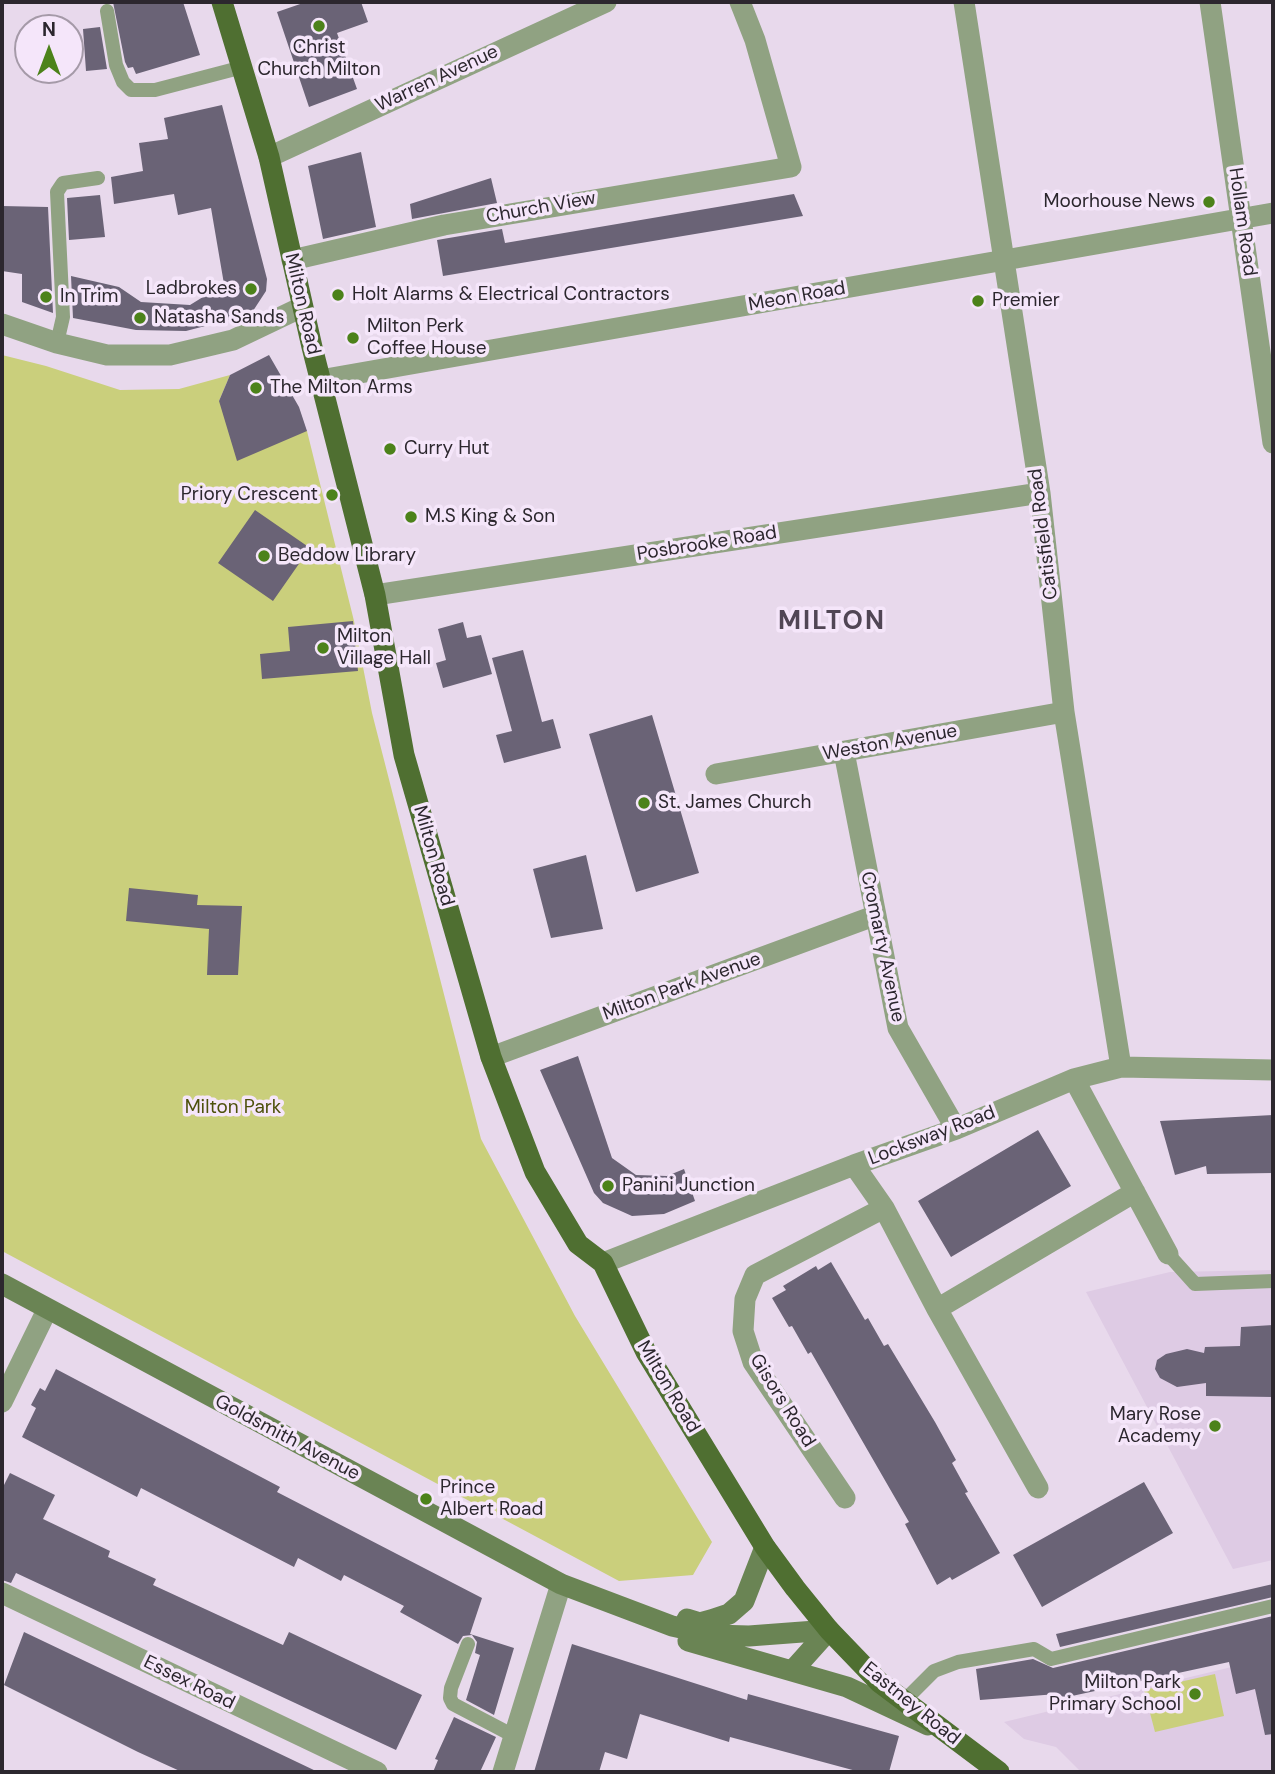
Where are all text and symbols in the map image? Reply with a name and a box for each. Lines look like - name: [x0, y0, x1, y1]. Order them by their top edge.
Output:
- north arrow: [14, 14, 84, 84]
- text: N: [42, 17, 56, 42]
- marker: Christ Church Milton: [311, 18, 327, 34]
- place label: Christ Church Milton: [257, 37, 381, 81]
- street label: Warren Avenue: [372, 41, 502, 117]
- street label: Hollam Road: [1223, 166, 1261, 278]
- street label: Church View: [484, 187, 598, 229]
- place label: Moorhouse News: [1043, 191, 1195, 213]
- marker: Moorhouse News: [1201, 194, 1217, 210]
- street label: Milton Road: [279, 251, 325, 357]
- street label: Meon Road: [747, 277, 847, 317]
- place label: Ladbrokes: [146, 278, 237, 300]
- marker: Ladbrokes: [243, 281, 259, 297]
- place label: Holt Alarms & Electrical Contractors: [352, 284, 670, 306]
- place label: In Trim: [60, 286, 119, 308]
- marker: Holt Alarms & Electrical Contractors: [330, 287, 346, 303]
- marker: In Trim: [38, 289, 54, 305]
- place label: Premier: [992, 290, 1060, 312]
- marker: Premier: [970, 293, 986, 309]
- place label: Natasha Sands: [154, 307, 285, 329]
- marker: Natasha Sands: [132, 310, 148, 326]
- place label: Milton Perk Coffee House: [367, 316, 486, 360]
- marker: Milton Perk Coffee House: [345, 330, 361, 346]
- place label: The Milton Arms: [270, 377, 413, 399]
- marker: The Milton Arms: [248, 380, 264, 396]
- place label: Curry Hut: [404, 438, 489, 460]
- marker: Curry Hut: [382, 441, 398, 457]
- street label: Catisfield Road: [1025, 467, 1063, 601]
- place label: Priory Crescent: [181, 484, 318, 506]
- marker: Priory Crescent: [324, 487, 340, 503]
- place label: M.S King & Son: [425, 506, 555, 528]
- marker: M.S King & Son: [403, 509, 419, 525]
- street label: Posbrooke Road: [635, 522, 779, 566]
- place label: Beddow Library: [278, 545, 416, 567]
- marker: Beddow Library: [256, 548, 272, 564]
- district label: MILTON: [779, 606, 885, 638]
- place label: Milton Village Hall: [337, 626, 431, 670]
- marker: Milton Village Hall: [315, 640, 331, 656]
- street label: Weston Avenue: [821, 720, 959, 766]
- place label: St. James Church: [658, 792, 811, 814]
- marker: St. James Church: [636, 795, 652, 811]
- street label: Milton Road: [408, 803, 458, 909]
- street label: Cromarty Avenue: [855, 870, 909, 1024]
- street label: Milton Park Avenue: [600, 948, 764, 1026]
- park label: Milton Park: [185, 1097, 281, 1119]
- street label: Locksway Road: [865, 1101, 999, 1171]
- place label: Panini Junction: [622, 1175, 755, 1197]
- marker: Panini Junction: [600, 1178, 616, 1194]
- street label: Milton Road: [632, 1337, 704, 1437]
- street label: Gisors Road: [744, 1350, 820, 1452]
- street label: Goldsmith Avenue: [211, 1390, 363, 1486]
- place label: Mary Rose Academy: [1110, 1404, 1201, 1448]
- marker: Mary Rose Academy: [1207, 1418, 1223, 1434]
- place label: Prince Albert Road: [440, 1477, 543, 1521]
- marker: Prince Albert Road: [418, 1491, 434, 1507]
- street label: Essex Road: [140, 1651, 238, 1715]
- street label: Eastney Road: [858, 1658, 964, 1750]
- place label: Milton Park Primary School: [1049, 1672, 1181, 1716]
- marker: Milton Park Primary School: [1187, 1686, 1203, 1702]

